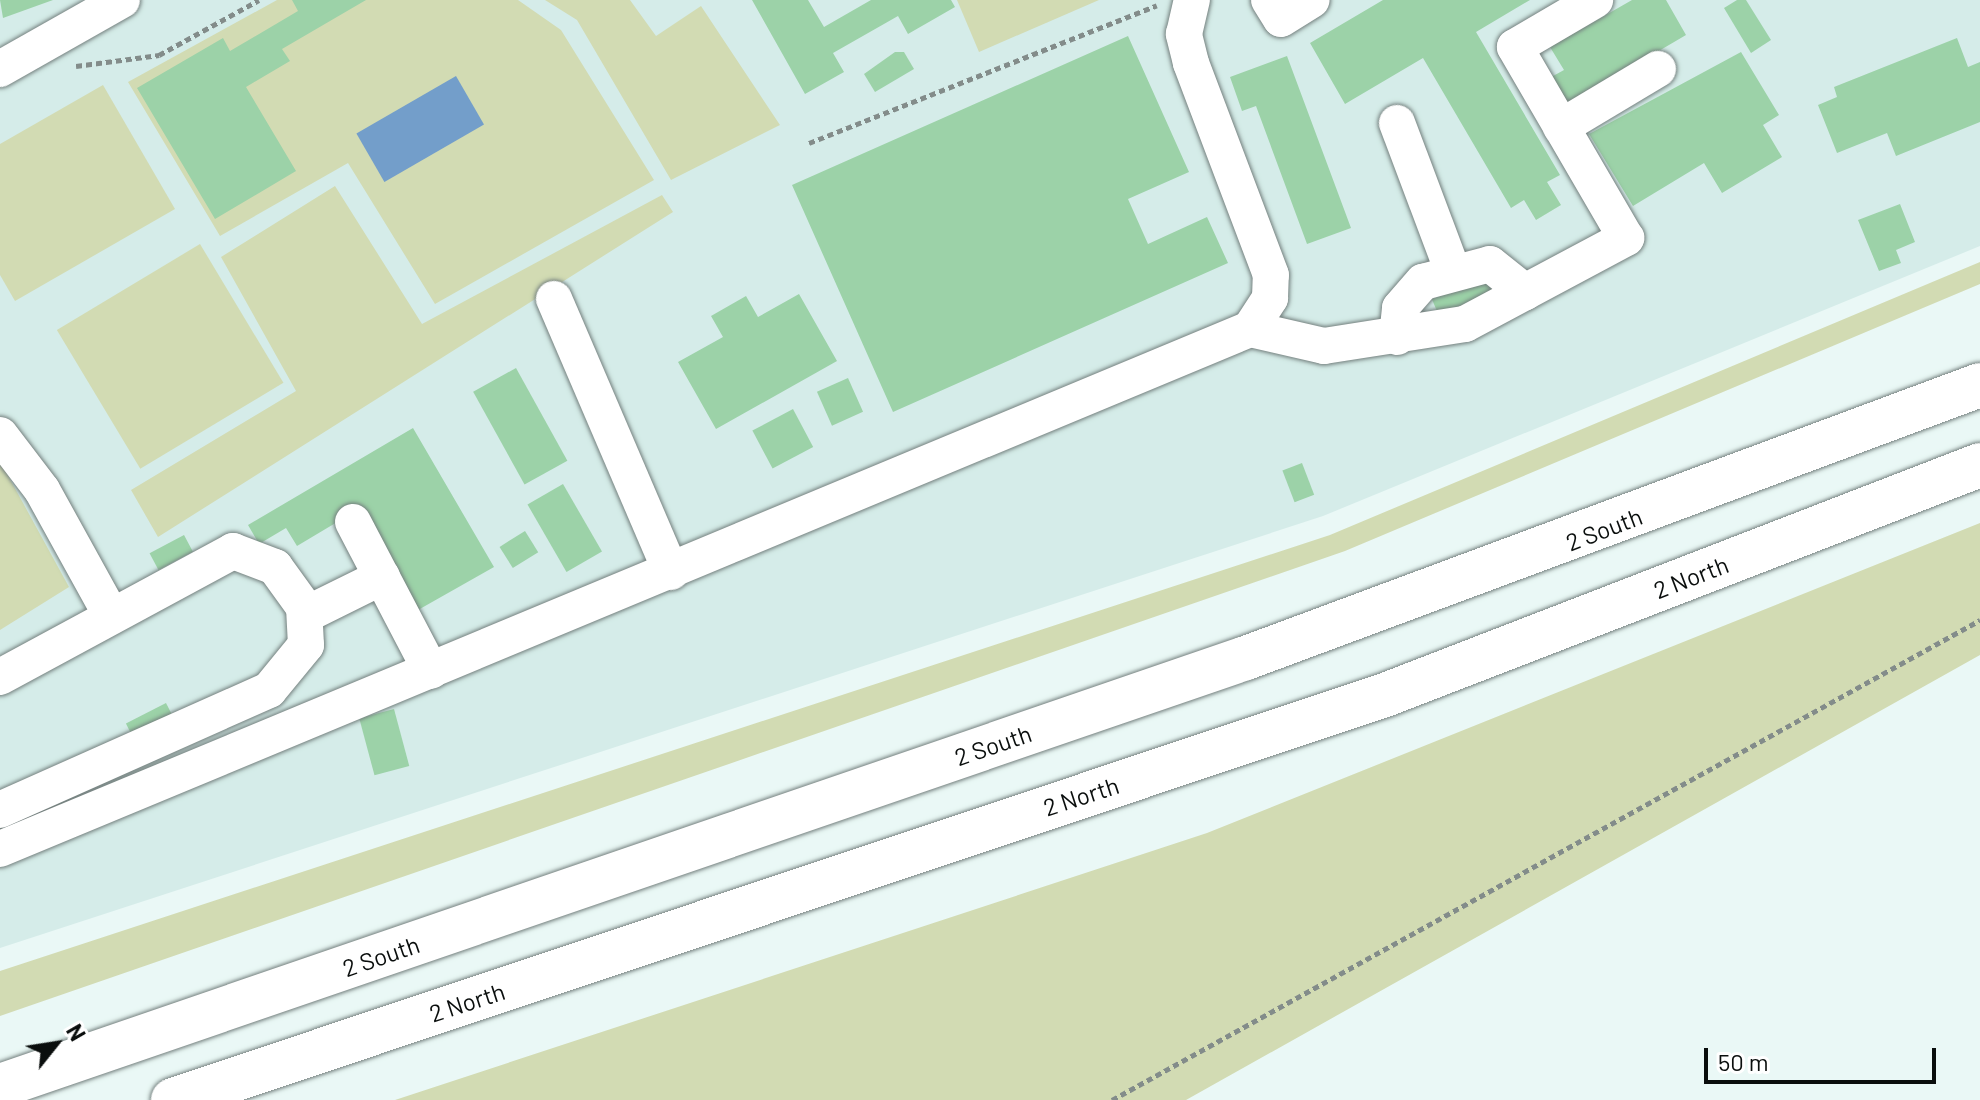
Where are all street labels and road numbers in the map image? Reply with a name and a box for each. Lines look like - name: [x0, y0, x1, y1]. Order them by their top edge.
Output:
- street label: 2 South: [1562, 501, 1646, 557]
- street label: 2 North: [1650, 550, 1732, 604]
- street label: 2 South: [951, 718, 1035, 772]
- street label: 2 North: [1040, 770, 1122, 822]
- street label: 2 South: [339, 929, 423, 983]
- street label: 2 North: [426, 976, 508, 1028]

